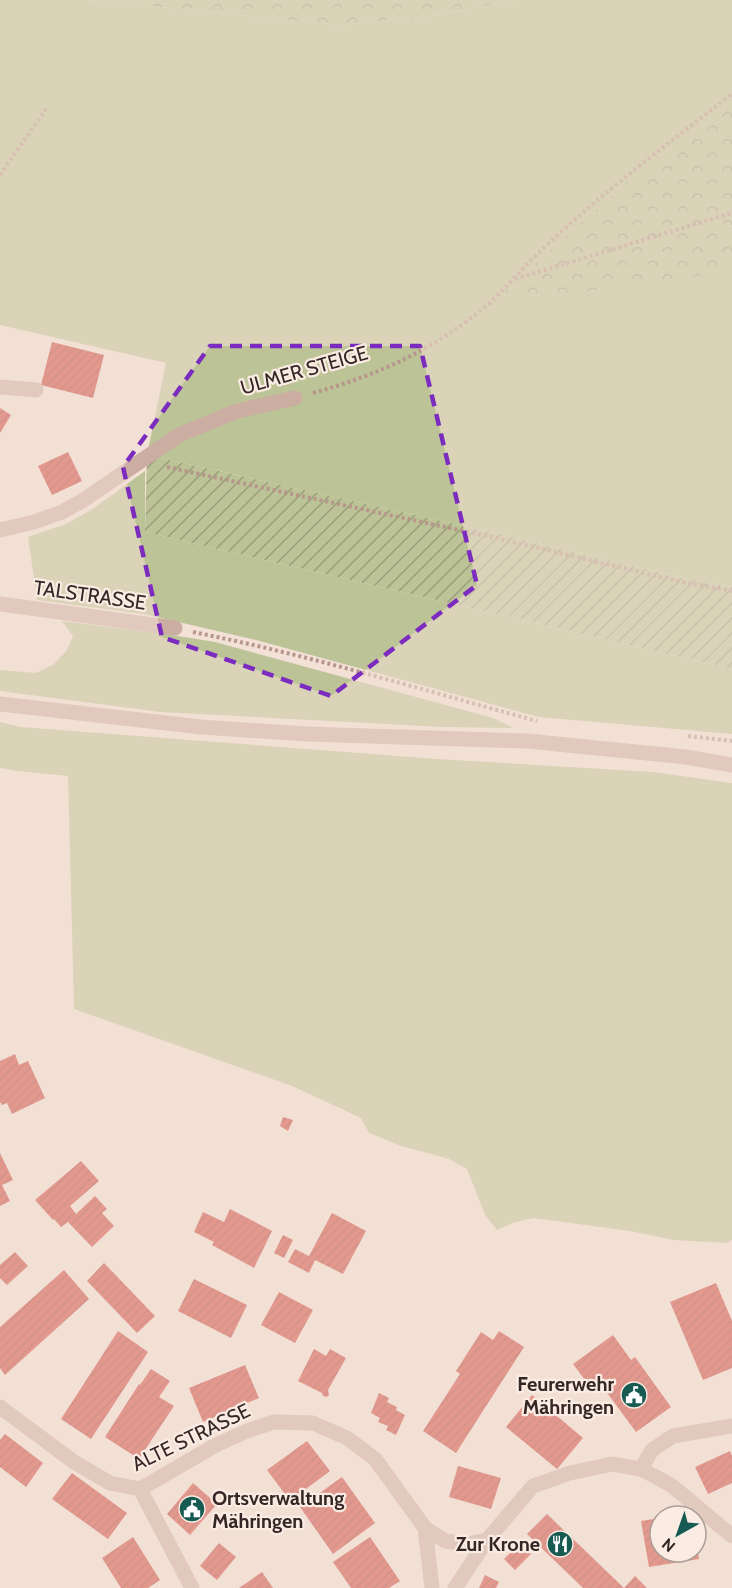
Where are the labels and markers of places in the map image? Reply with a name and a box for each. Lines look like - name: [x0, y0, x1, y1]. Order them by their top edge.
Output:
- place label: Feurerwehr Mähringen: [517, 1372, 614, 1419]
- public building icon: Feurerwehr Mähringen: [619, 1380, 649, 1410]
- place label: Ortsverwaltung Mähringen: [212, 1486, 344, 1533]
- public building icon: Ortsverwaltung Mähringen: [177, 1494, 207, 1524]
- restaurant icon: Zur Krone: [545, 1529, 575, 1559]
- place label: Zur Krone: [456, 1532, 540, 1556]

